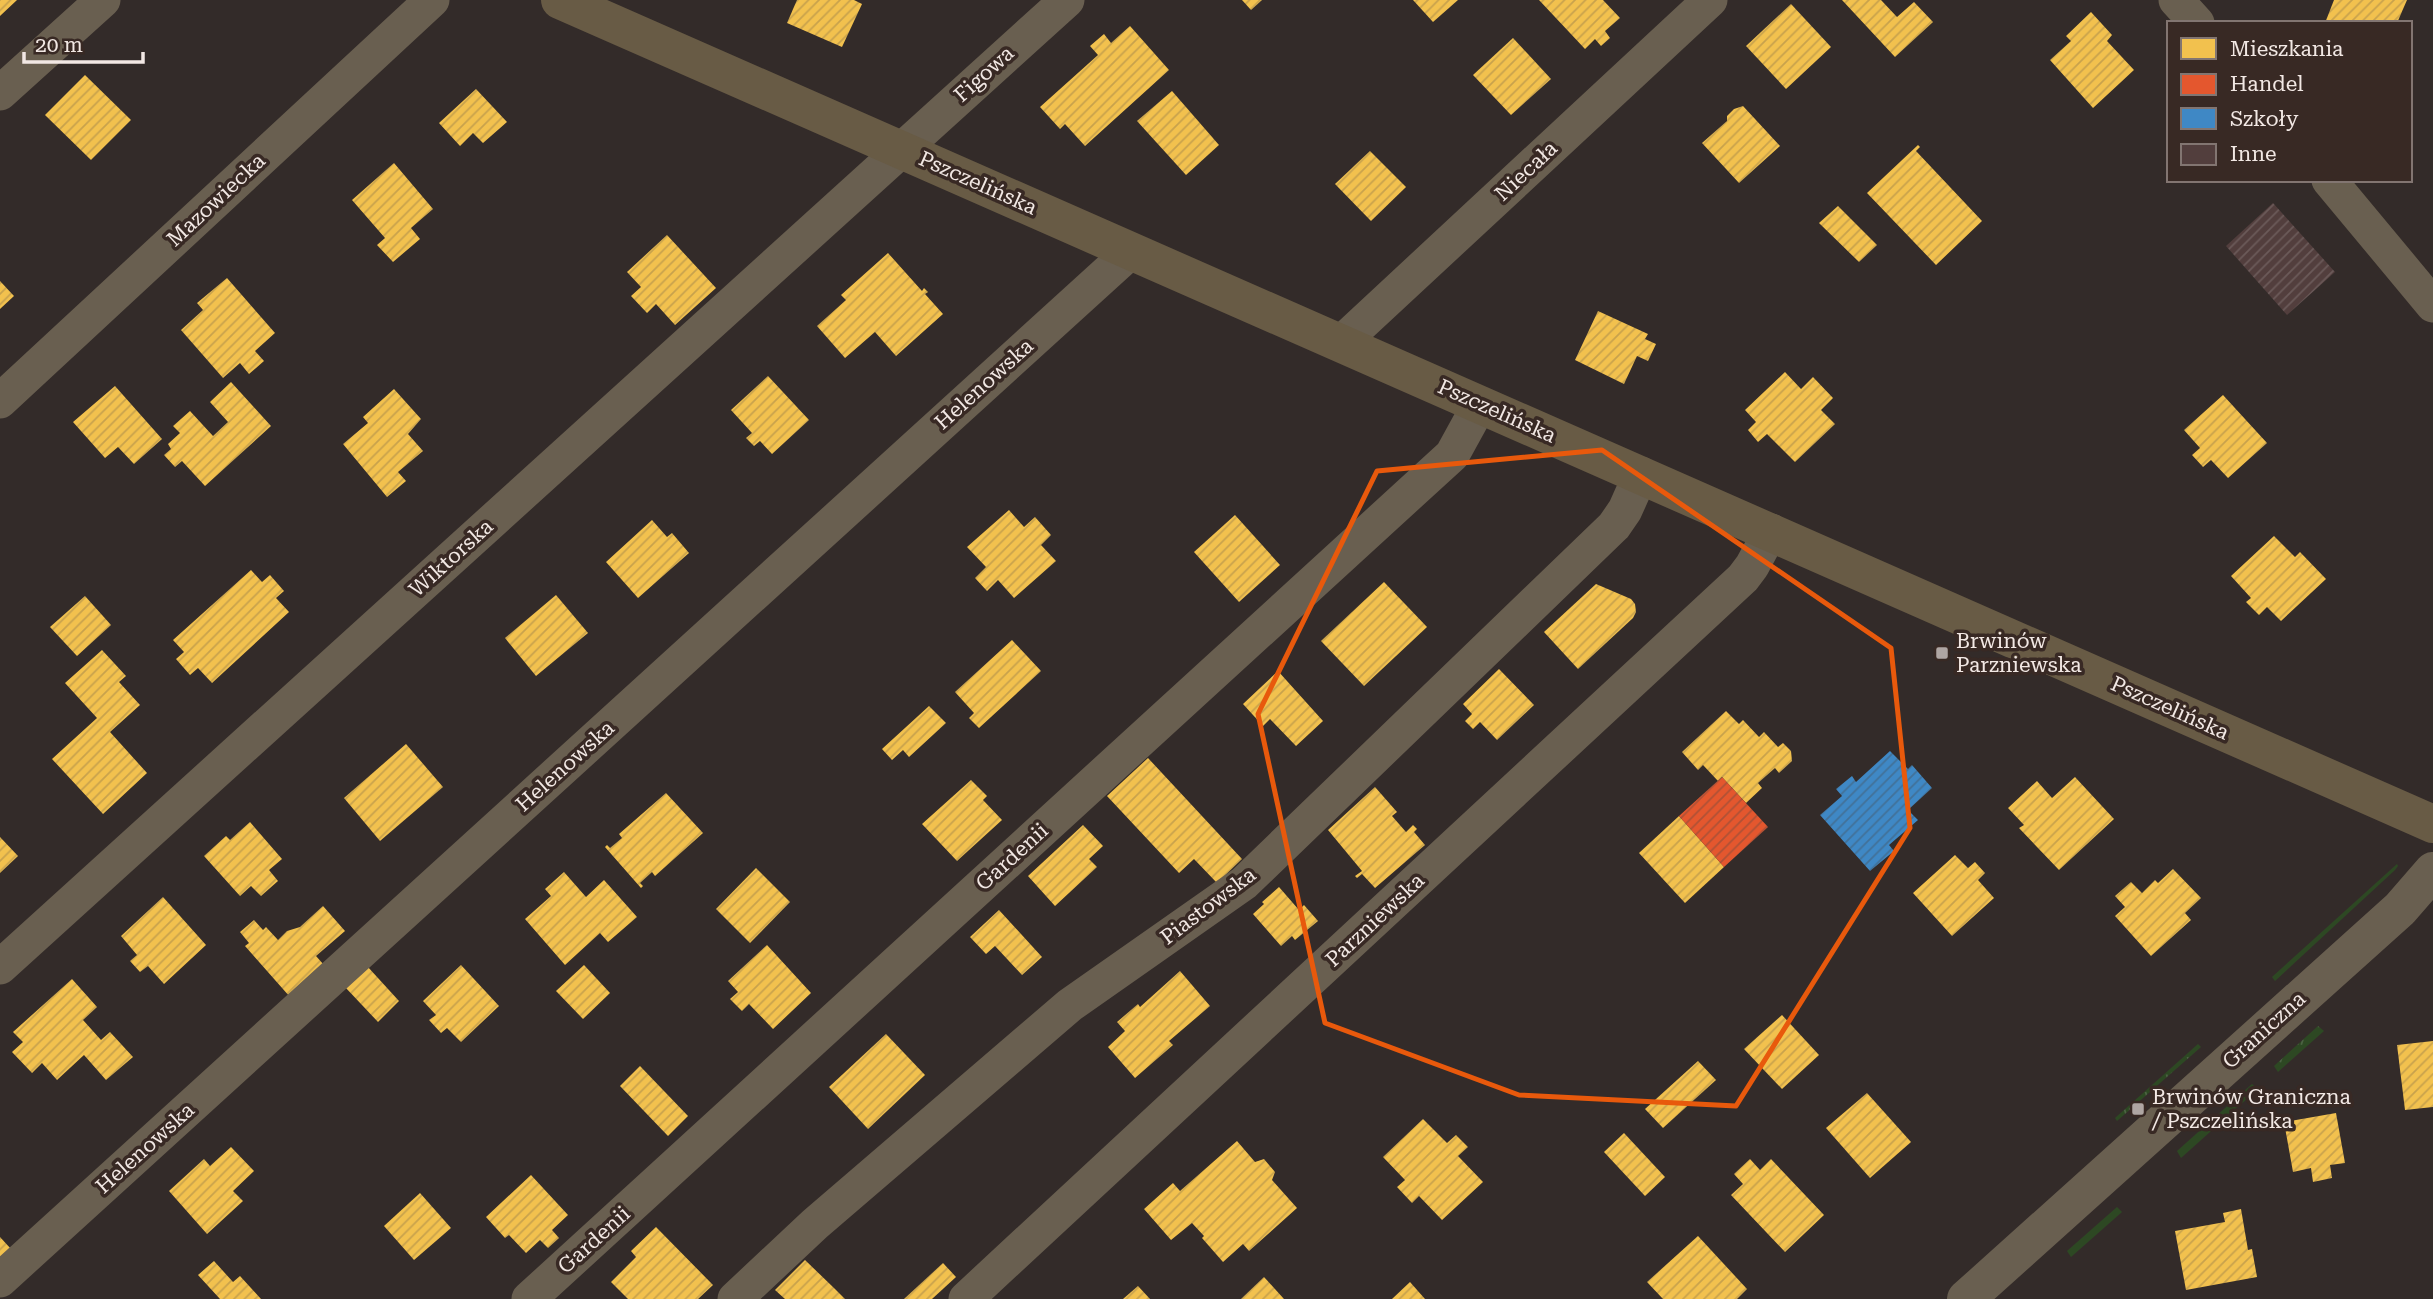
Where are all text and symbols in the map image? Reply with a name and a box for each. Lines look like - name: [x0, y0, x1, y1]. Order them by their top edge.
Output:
- scale bar: [24, 21, 144, 65]
- legend: [2167, 21, 2412, 182]
- text: 20 m: [35, 33, 83, 57]
- text: Mieszkania: [2230, 37, 2344, 61]
- street label: Figowa: [949, 41, 1019, 107]
- text: Handel: [2230, 72, 2304, 96]
- text: Szkoły: [2230, 107, 2299, 131]
- street label: Niecała: [1490, 136, 1563, 206]
- text: Inne: [2230, 142, 2277, 166]
- street label: Pszczelińska: [915, 146, 1041, 220]
- street label: Mazowiecka: [162, 148, 270, 251]
- street label: Helenowska: [930, 333, 1039, 434]
- street label: Pszczelińska: [1434, 374, 1560, 448]
- street label: Wiktorska: [404, 514, 498, 602]
- place label: Brwinów Parzniewska: [1956, 629, 2082, 677]
- marker: Brwinów Parzniewska: [1934, 645, 1950, 661]
- street label: Pszczelińska: [2107, 671, 2233, 745]
- street label: Helenowska: [511, 715, 620, 816]
- street label: Gardenii: [971, 818, 1053, 895]
- street label: Piastowska: [1156, 862, 1261, 950]
- street label: Parzniewska: [1321, 868, 1430, 972]
- street label: Graniczna: [2218, 986, 2311, 1073]
- place label: Brwinów Graniczna / Pszczelińska: [2151, 1085, 2352, 1133]
- street label: Helenowska: [91, 1097, 200, 1198]
- marker: Brwinów Graniczna / Pszczelińska: [2130, 1101, 2146, 1117]
- street label: Gardenii: [553, 1201, 635, 1278]

